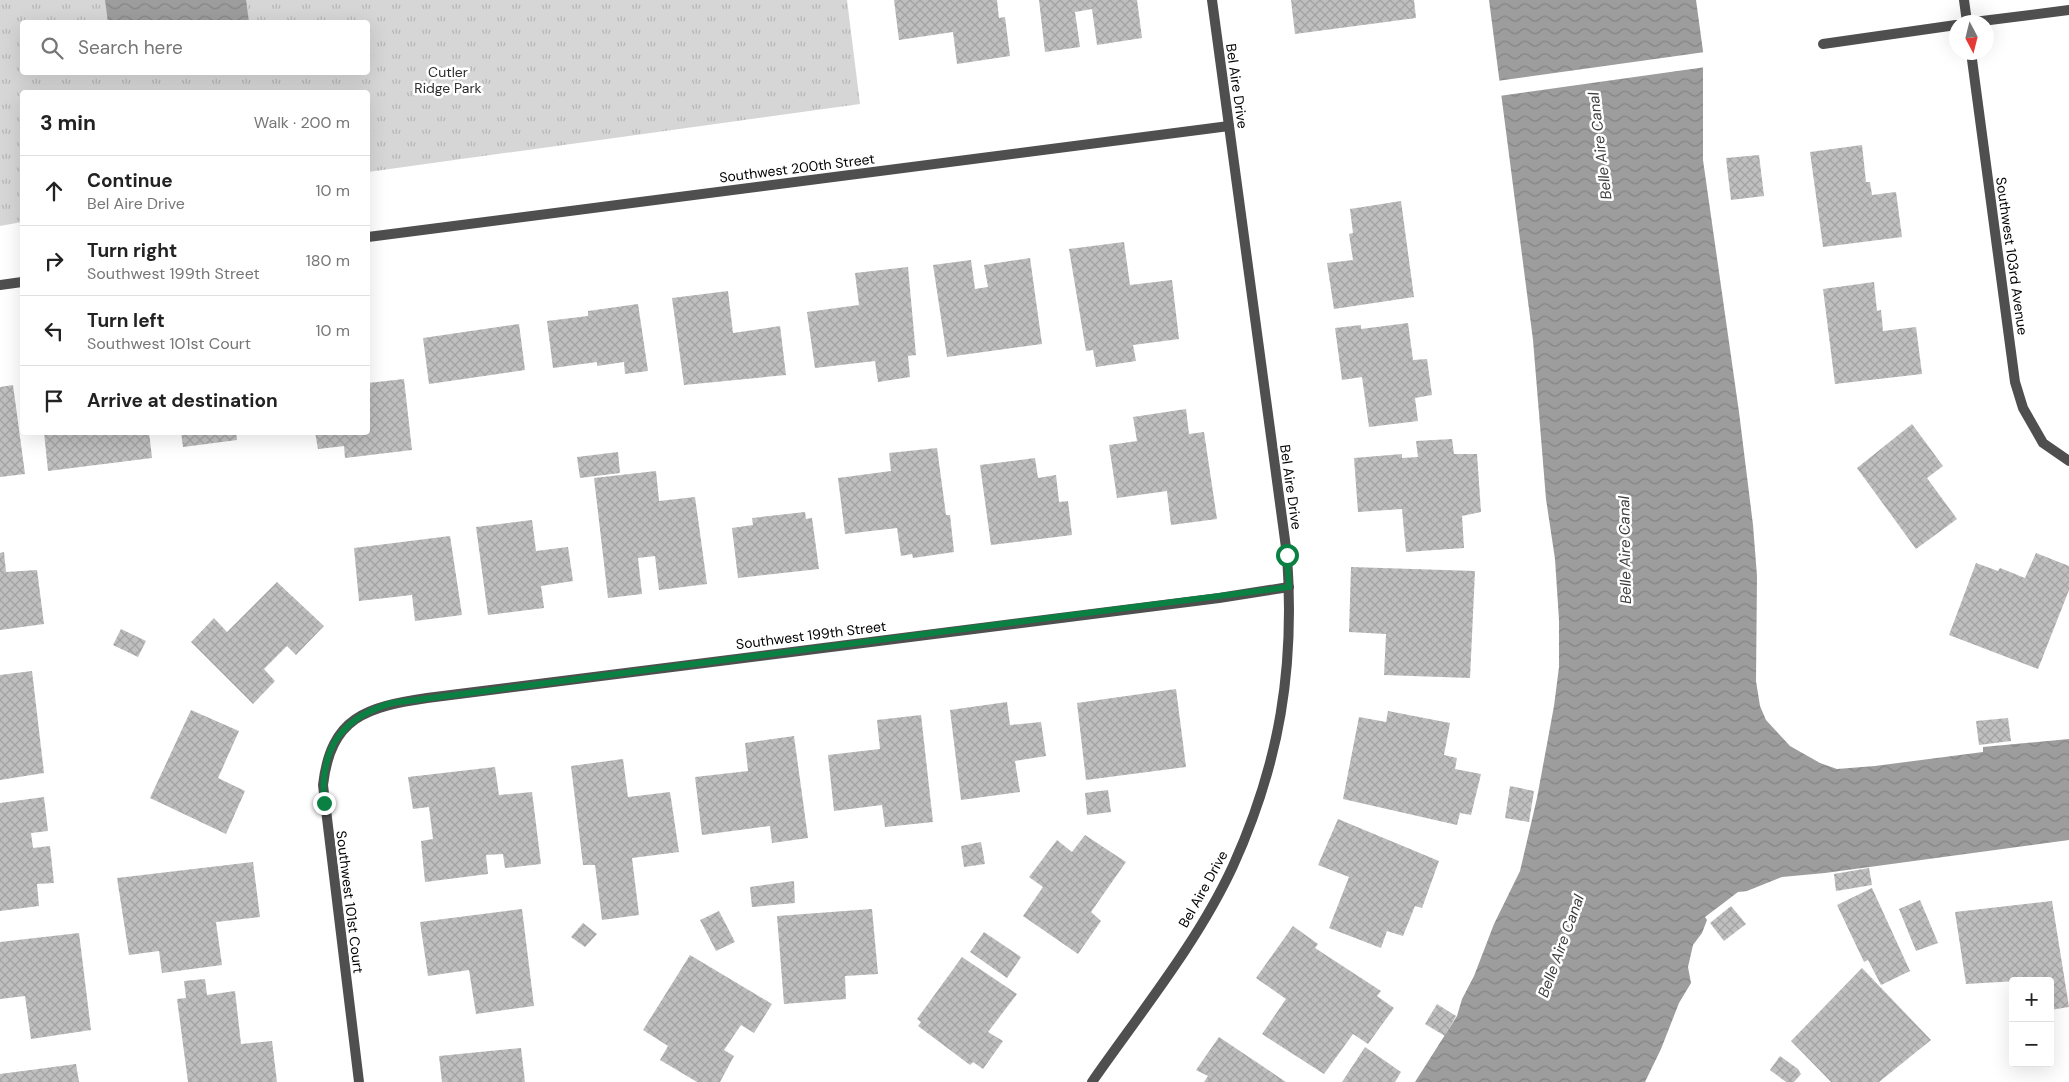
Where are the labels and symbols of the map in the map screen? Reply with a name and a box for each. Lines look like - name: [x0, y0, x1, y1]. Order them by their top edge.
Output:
- north arrow: [1949, 15, 1994, 60]
- street label: Bel Aire Drive: [1222, 42, 1252, 130]
- park label: Cutler Ridge Park: [414, 63, 482, 97]
- water label: Belle Aire Canal: [1583, 90, 1617, 201]
- street label: Southwest 200th Street: [718, 150, 876, 186]
- street label: Southwest 103rd Avenue: [1992, 176, 2032, 336]
- street label: Bel Aire Drive: [1276, 443, 1306, 531]
- water label: Belle Aire Canal: [1614, 495, 1636, 604]
- route start: [1276, 544, 1299, 567]
- street label: Southwest 199th Street: [735, 617, 887, 653]
- route end: [313, 792, 336, 815]
- street label: Southwest 101st Court: [332, 830, 368, 974]
- street label: Bel Aire Drive: [1174, 847, 1232, 931]
- water label: Belle Aire Canal: [1533, 891, 1589, 1000]

